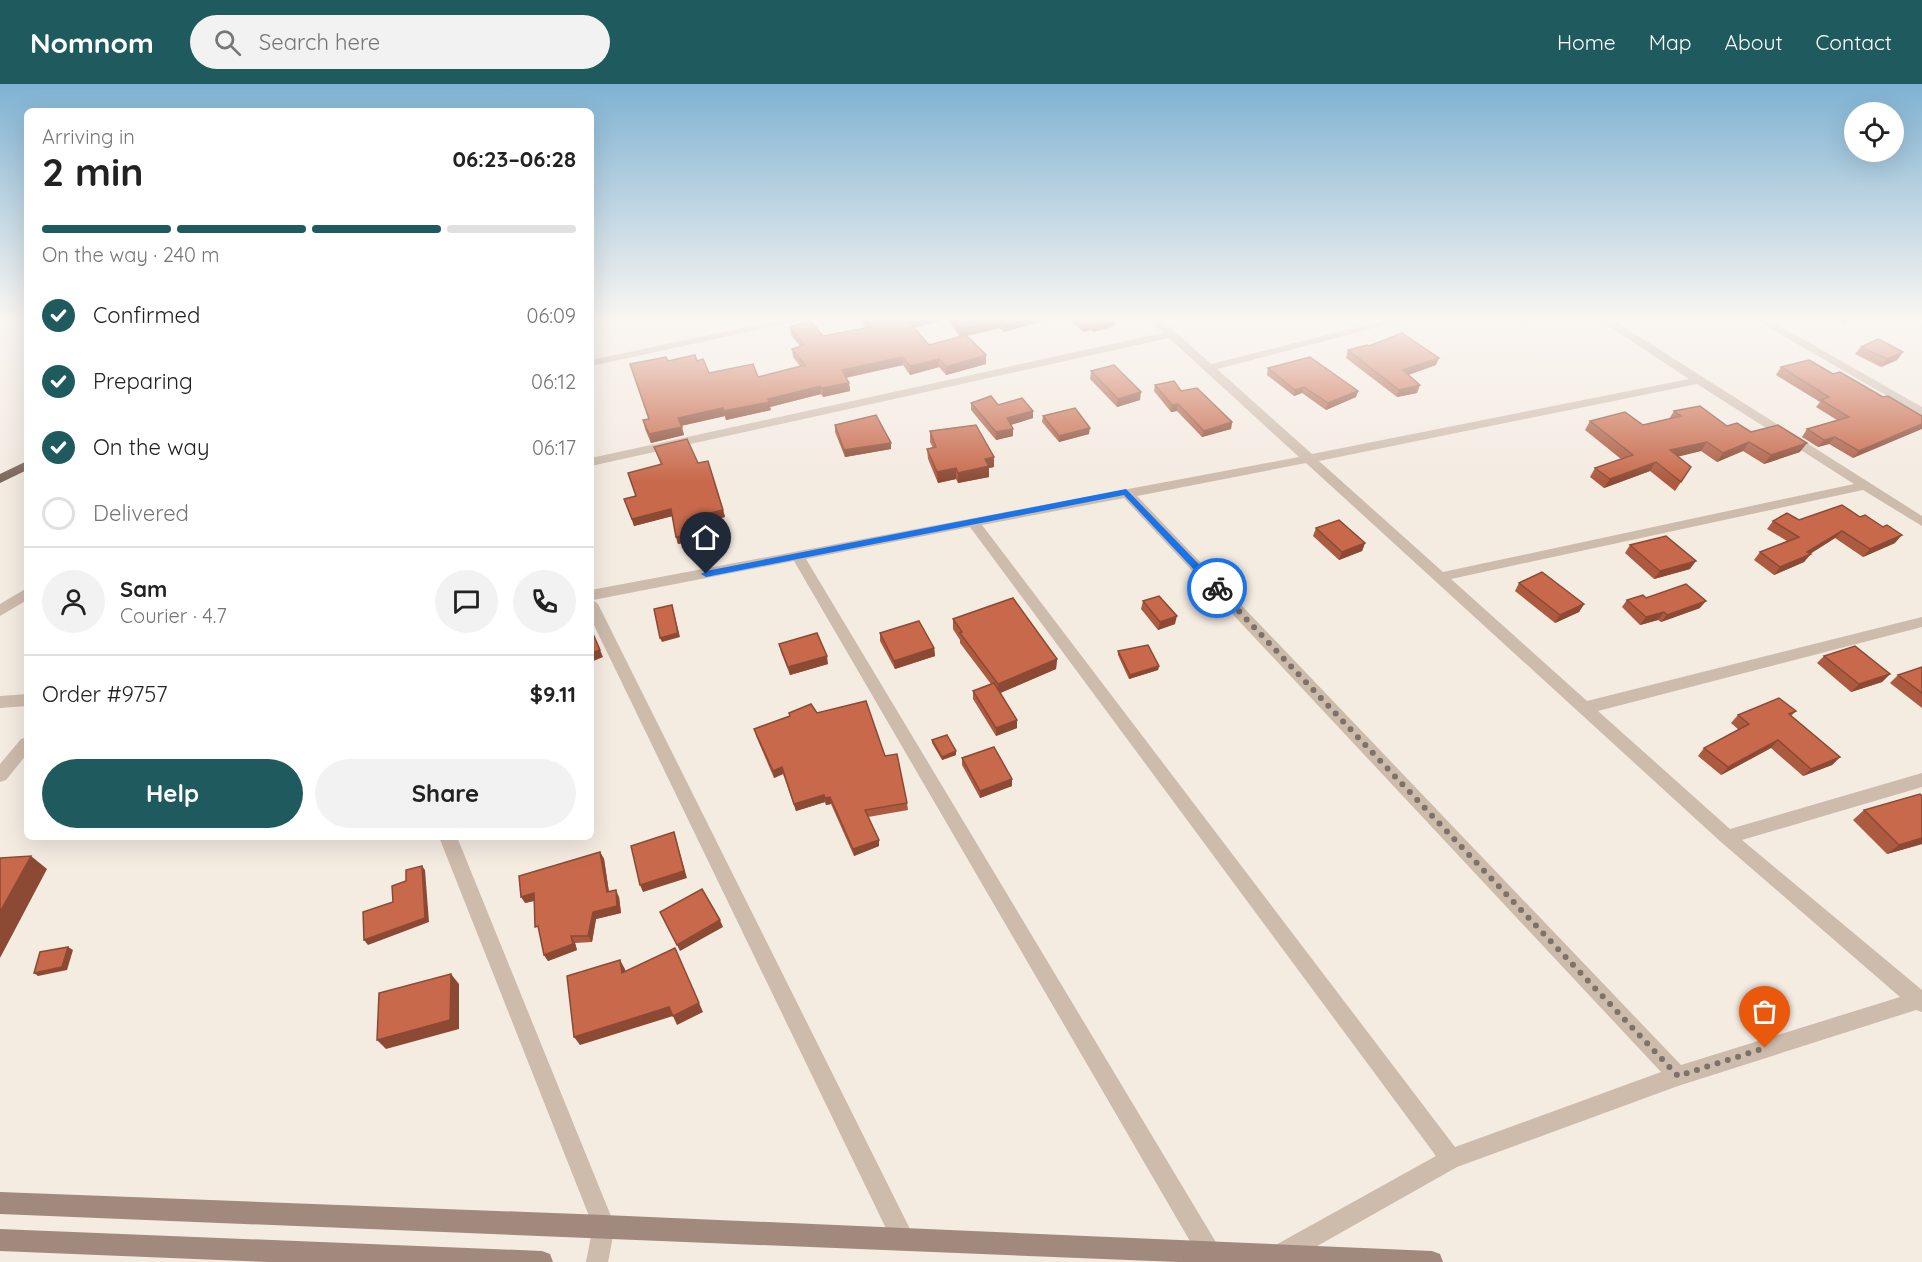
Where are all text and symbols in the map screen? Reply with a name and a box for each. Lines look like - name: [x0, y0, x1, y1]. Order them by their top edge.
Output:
- search box: [190, 15, 610, 69]
- text: Nomnom: [30, 25, 154, 60]
- icon: search: [211, 26, 244, 59]
- text: Search here: [259, 28, 380, 56]
- text: Home: [1557, 29, 1616, 55]
- text: Map: [1649, 29, 1692, 55]
- text: About: [1725, 29, 1783, 55]
- text: Contact: [1816, 29, 1892, 55]
- map controls: [1844, 102, 1904, 162]
- button: locate: [1844, 102, 1904, 162]
- text: Arriving in: [42, 124, 135, 149]
- text: 06:23–06:28: [452, 145, 576, 173]
- text: 2 min: [42, 147, 144, 196]
- text: On the way · 240 m: [42, 242, 220, 267]
- icon: check: [42, 299, 75, 332]
- text: Confirmed: [93, 301, 200, 329]
- text: 06:09: [527, 303, 576, 328]
- icon: check: [42, 365, 75, 398]
- text: Preparing: [93, 367, 193, 395]
- text: 06:12: [531, 369, 576, 394]
- icon: check: [42, 431, 75, 464]
- text: On the way: [93, 433, 209, 461]
- text: 06:17: [532, 435, 576, 460]
- text: Delivered: [93, 499, 189, 527]
- pin: [680, 512, 731, 574]
- icon: home: [689, 521, 722, 554]
- courier: [1187, 558, 1247, 618]
- button: person: [42, 570, 105, 633]
- button: chat: [435, 570, 498, 633]
- button: phone: [513, 570, 576, 633]
- icon: bike: [1201, 572, 1234, 605]
- text: Sam: [120, 575, 167, 603]
- text: Courier · 4.7: [120, 603, 227, 628]
- text: Order #9757: [42, 680, 168, 708]
- text: $9.11: [530, 680, 576, 708]
- button: Help: [42, 759, 303, 828]
- button: Share: [315, 759, 576, 828]
- pin: [1739, 986, 1790, 1048]
- icon: bag: [1748, 995, 1781, 1028]

